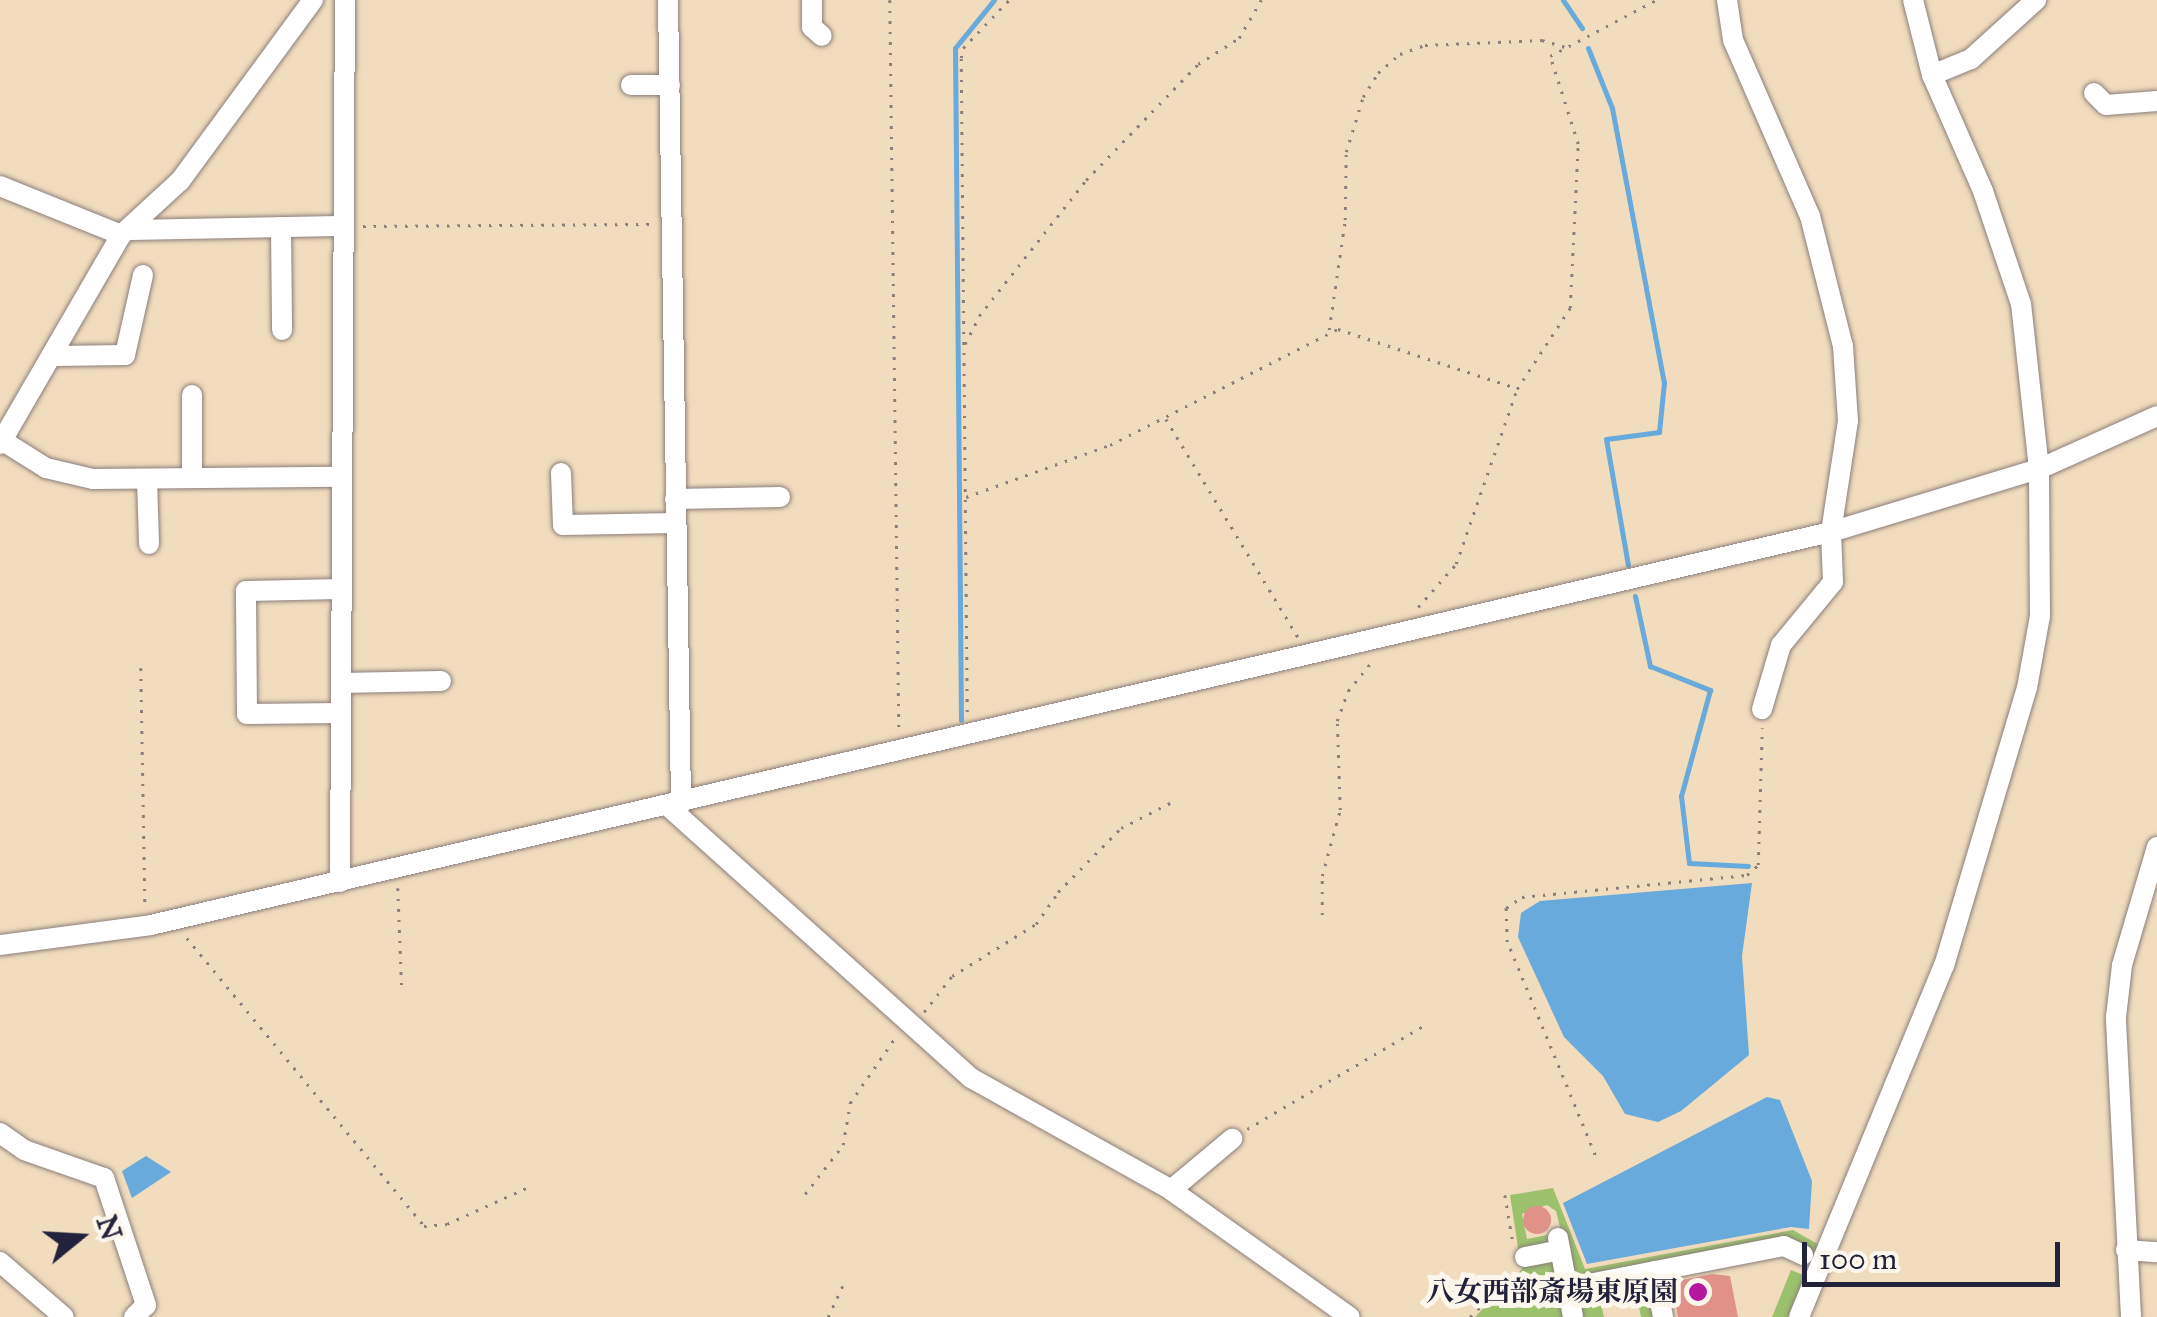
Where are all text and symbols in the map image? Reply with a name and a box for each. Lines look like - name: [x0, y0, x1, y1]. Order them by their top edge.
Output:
- north arrow: [30, 1187, 130, 1287]
- text: N: [89, 1211, 129, 1244]
- scale bar: [1807, 1222, 2064, 1284]
- text: 100 m: [1819, 1241, 1897, 1277]
- place label: 八女西部斎場東原園: [1426, 1275, 1678, 1309]
- marker: 八女西部斎場東原園: [1687, 1281, 1709, 1303]

